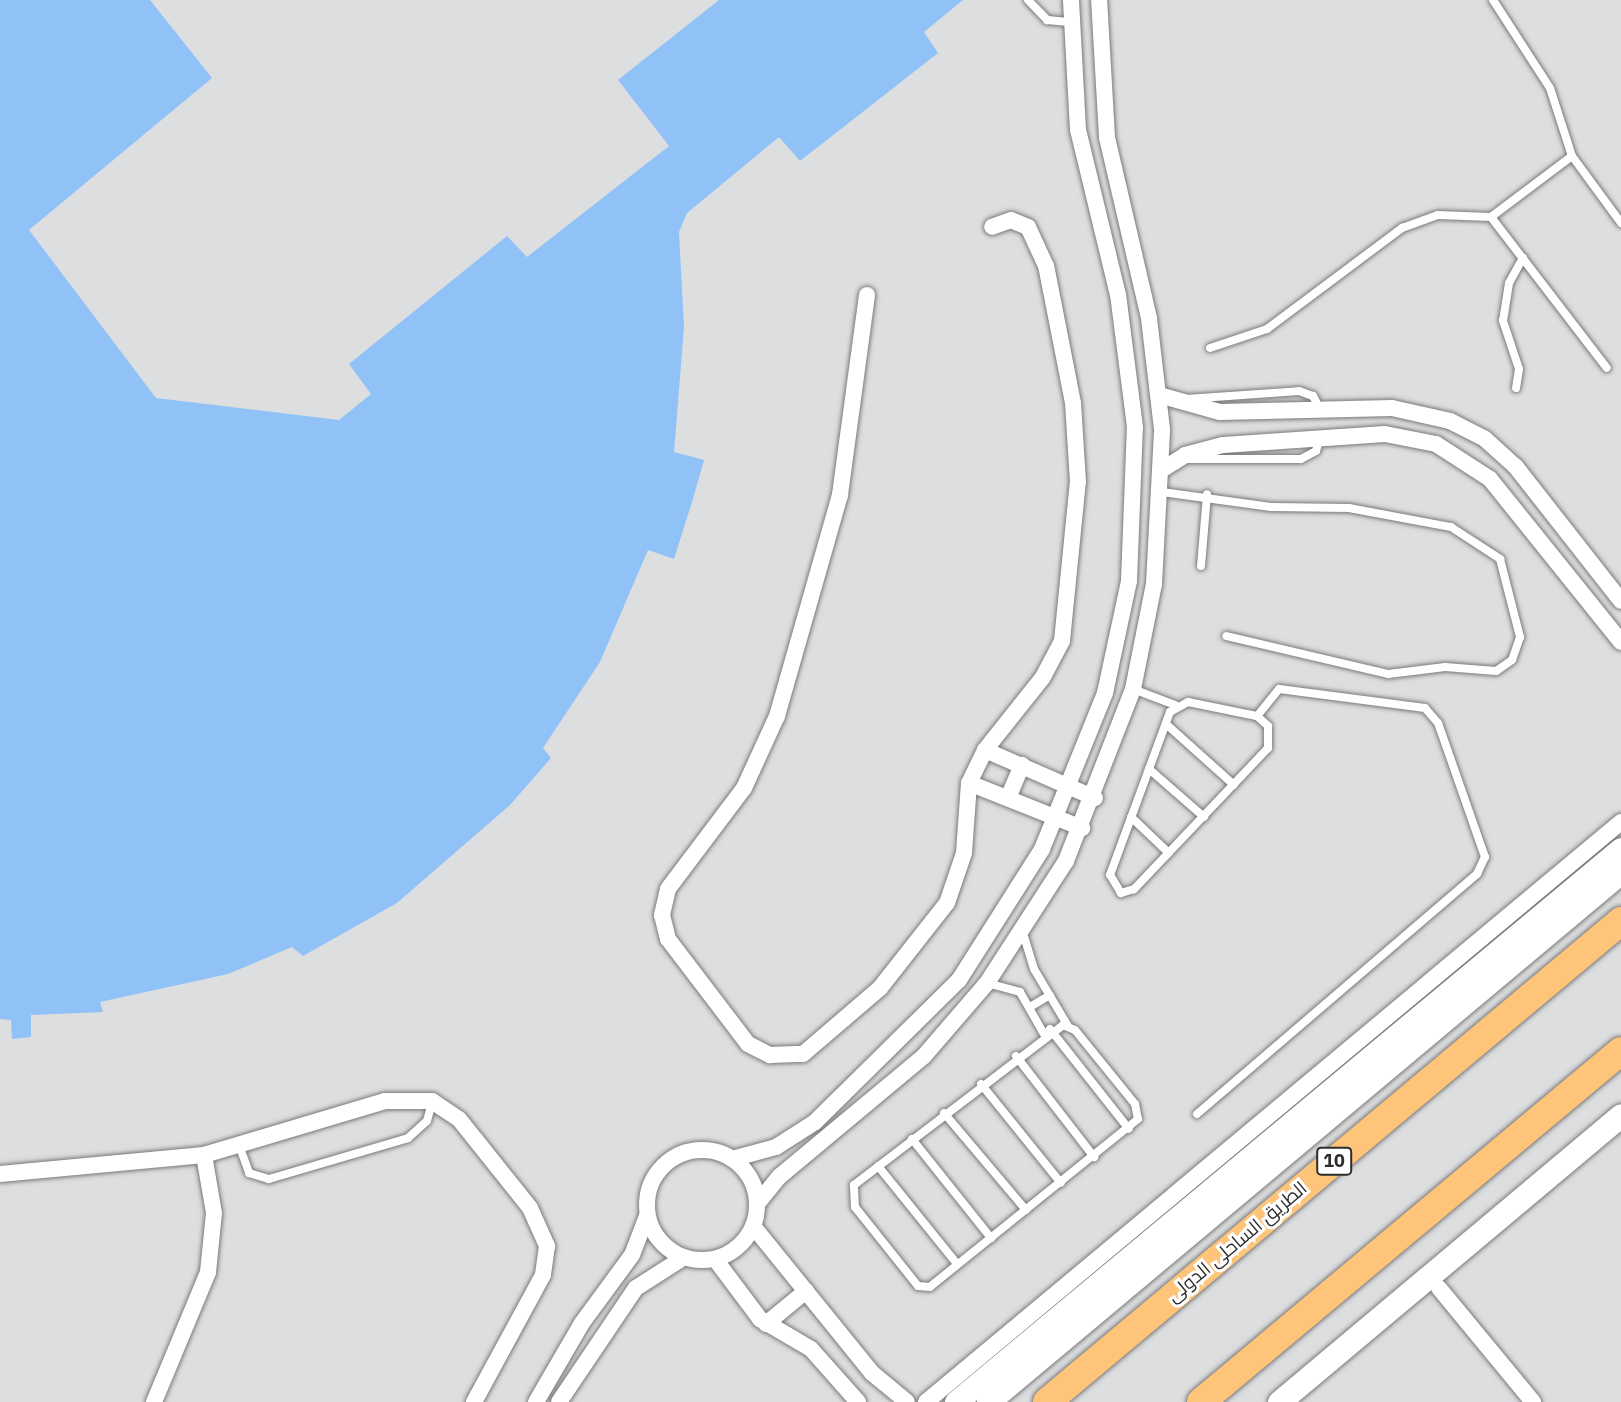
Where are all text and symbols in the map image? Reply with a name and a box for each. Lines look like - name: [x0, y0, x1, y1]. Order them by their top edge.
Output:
- road number: 10: [1315, 1146, 1353, 1176]
- street label: الطريق الساحلى الدولى: [1162, 1177, 1312, 1307]

